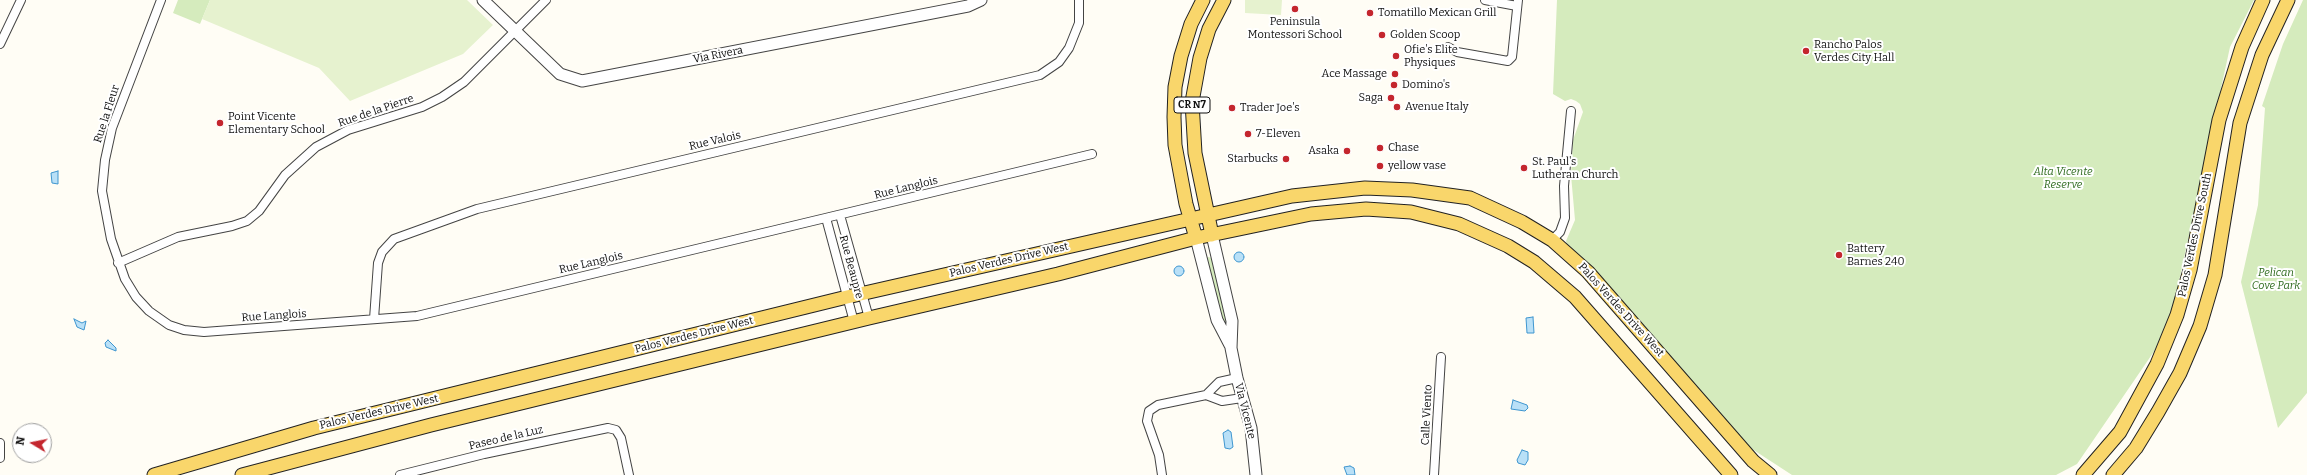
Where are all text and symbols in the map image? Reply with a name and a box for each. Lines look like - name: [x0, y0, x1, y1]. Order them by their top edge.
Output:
- marker: Peninsula Montessori School: [1290, 4, 1300, 14]
- place label: Tomatillo Mexican Grill: [1378, 6, 1496, 20]
- marker: Tomatillo Mexican Grill: [1365, 8, 1375, 18]
- place label: Peninsula Montessori School: [1248, 15, 1342, 41]
- place label: Golden Scoop: [1390, 28, 1460, 42]
- marker: Golden Scoop: [1377, 30, 1387, 40]
- place label: Rancho Palos Verdes City Hall: [1814, 38, 1894, 64]
- place label: Ofie's Elite Physiques: [1404, 43, 1458, 69]
- street label: Via Rivera: [692, 44, 744, 66]
- marker: Rancho Palos Verdes City Hall: [1801, 46, 1811, 56]
- marker: Ofie's Elite Physiques: [1391, 51, 1401, 61]
- place label: Ace Massage: [1322, 67, 1387, 81]
- marker: Ace Massage: [1390, 69, 1400, 79]
- place label: Domino's: [1402, 78, 1450, 92]
- marker: Domino's: [1389, 80, 1399, 90]
- street label: Rue la Fleur: [91, 83, 123, 145]
- place label: Saga: [1359, 91, 1383, 105]
- street label: Rue de la Pierre: [336, 92, 416, 130]
- marker: Saga: [1386, 93, 1396, 103]
- road number: CR N7: [1174, 97, 1210, 113]
- place label: Avenue Italy: [1405, 100, 1468, 114]
- place label: Trader Joe's: [1240, 101, 1299, 115]
- marker: Avenue Italy: [1392, 102, 1402, 112]
- marker: Trader Joe's: [1227, 103, 1237, 113]
- place label: Point Vicente Elementary School: [228, 110, 325, 136]
- marker: Point Vicente Elementary School: [215, 118, 225, 128]
- place label: 7-Eleven: [1256, 127, 1300, 141]
- street label: Rue Valois: [688, 129, 742, 153]
- marker: 7-Eleven: [1243, 129, 1253, 139]
- place label: Chase: [1388, 141, 1419, 155]
- marker: Chase: [1375, 143, 1385, 153]
- place label: Asaka: [1308, 144, 1339, 158]
- marker: Asaka: [1342, 146, 1352, 156]
- place label: Starbucks: [1227, 152, 1278, 166]
- marker: Starbucks: [1281, 154, 1291, 164]
- place label: St. Paul's Lutheran Church: [1532, 155, 1618, 181]
- place label: yellow vase: [1388, 159, 1446, 173]
- marker: yellow vase: [1375, 161, 1385, 171]
- marker: St. Paul's Lutheran Church: [1519, 163, 1529, 173]
- park label: Alta Vicente Reserve: [2034, 165, 2092, 191]
- street label: Palos Verdes Drive South: [2175, 172, 2215, 298]
- street label: Rue Langlois: [873, 174, 939, 202]
- street label: Rue Beaupre: [836, 234, 866, 300]
- street label: Palos Verdes Drive West: [948, 240, 1070, 280]
- place label: Battery Barnes 240: [1847, 242, 1904, 268]
- street label: Rue Langlois: [558, 249, 624, 277]
- marker: Battery Barnes 240: [1834, 250, 1844, 260]
- street label: Palos Verdes Drive West: [1575, 260, 1667, 360]
- park label: Pelican Cove Park: [2252, 266, 2300, 292]
- street label: Rue Langlois: [241, 307, 307, 325]
- street label: Palos Verdes Drive West: [633, 314, 755, 356]
- street label: Via Vicente: [1232, 382, 1258, 440]
- street label: Calle Viento: [1419, 384, 1435, 446]
- street label: Palos Verdes Drive West: [318, 392, 440, 432]
- north arrow: [12, 423, 52, 463]
- street label: Paseo de la Luz: [468, 423, 544, 453]
- text: N: [14, 436, 28, 446]

